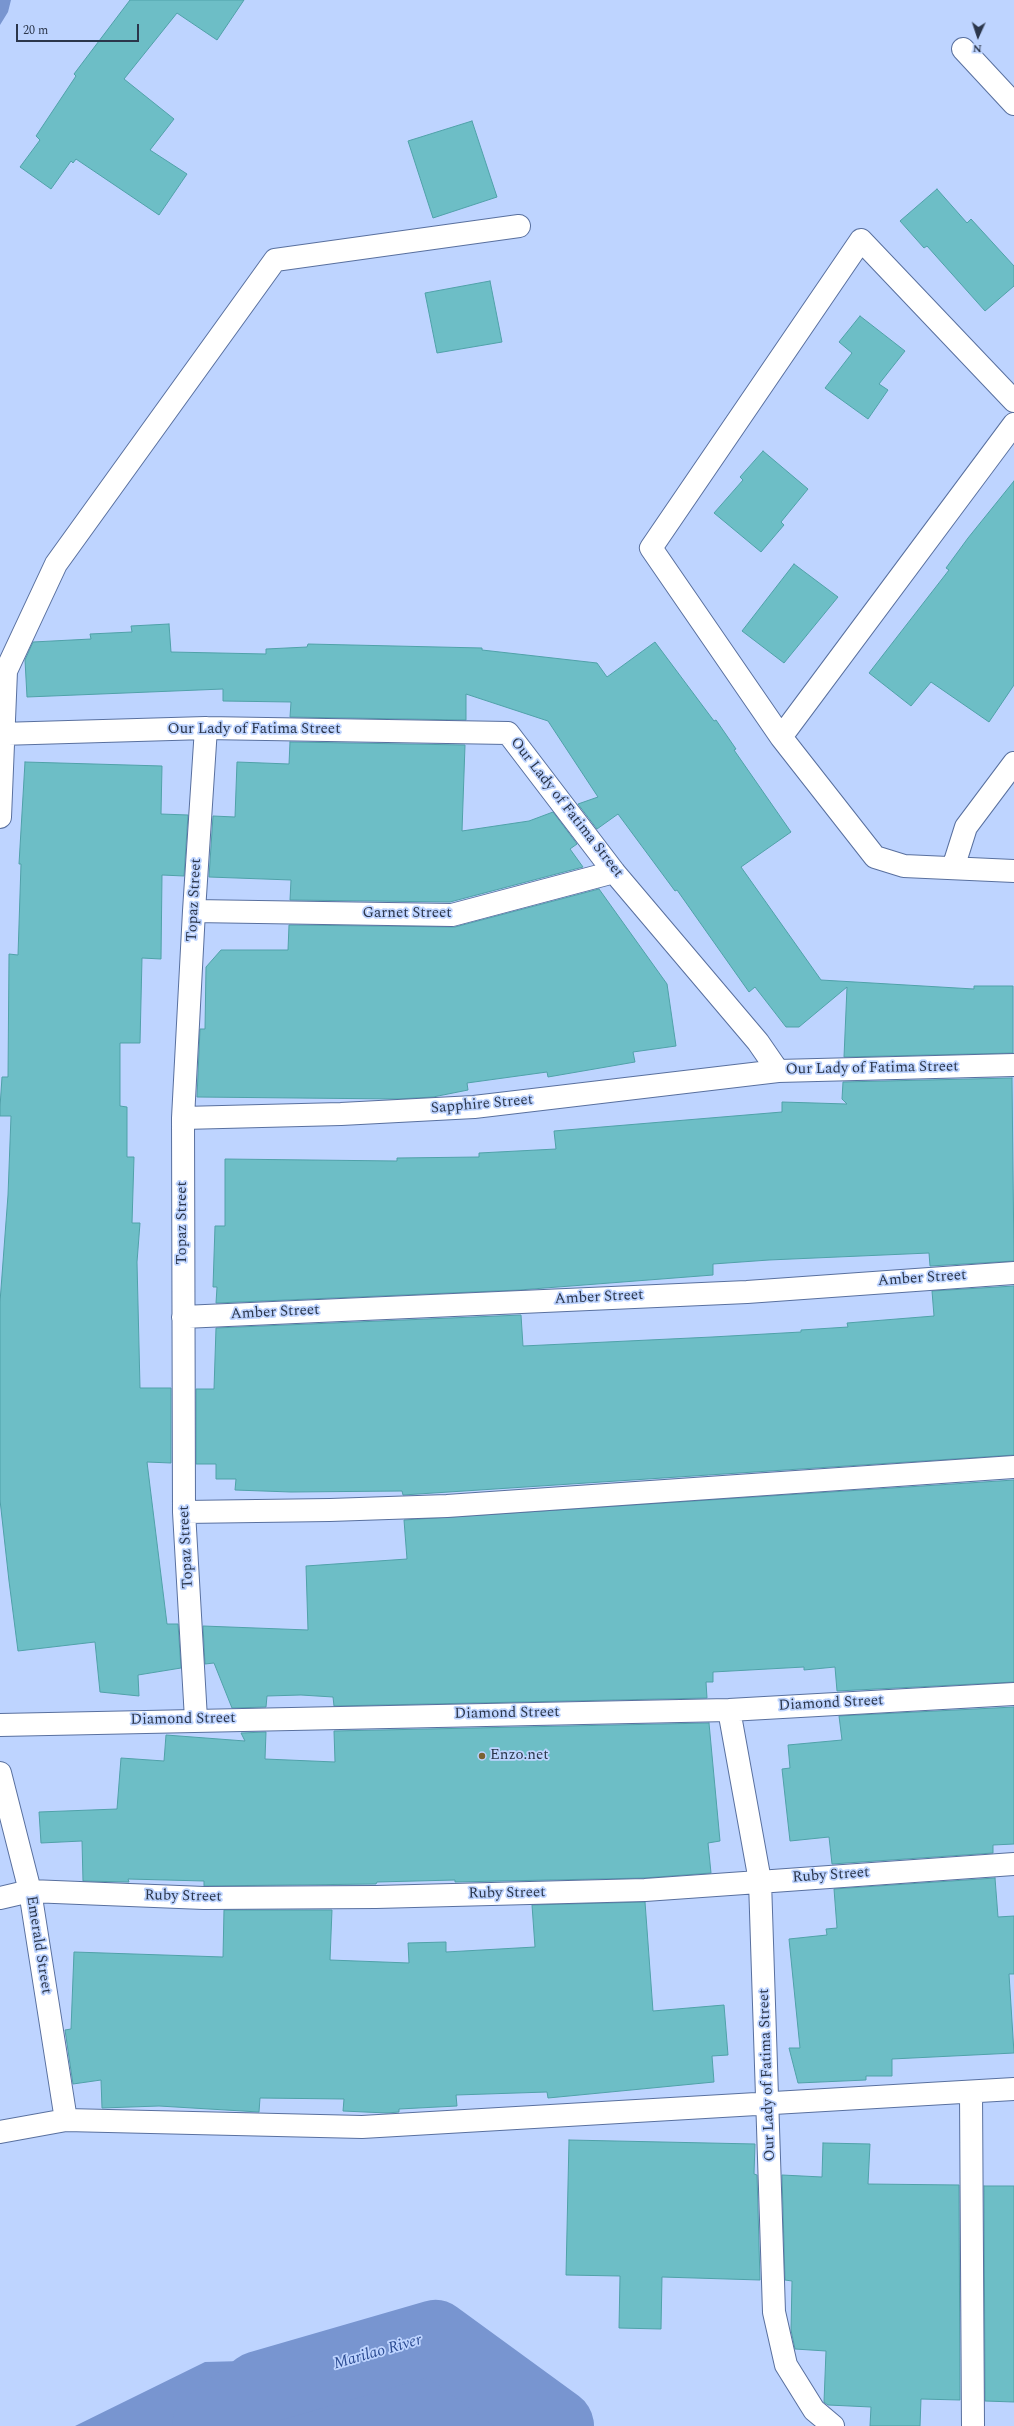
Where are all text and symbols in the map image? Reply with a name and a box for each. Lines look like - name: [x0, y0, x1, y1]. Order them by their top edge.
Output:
- scale bar: [18, 16, 141, 42]
- north arrow: [958, 16, 998, 56]
- text: 20 m: [23, 21, 48, 40]
- text: N: [972, 40, 982, 57]
- street label: Our Lady of Fatima Street: [168, 721, 340, 739]
- street label: Our Lady of Fatima Street: [506, 734, 626, 882]
- street label: Topaz Street: [184, 858, 206, 942]
- street label: Garnet Street: [362, 905, 452, 923]
- street label: Our Lady of Fatima Street: [785, 1058, 959, 1080]
- street label: Sapphire Street: [430, 1092, 534, 1118]
- street label: Topaz Street: [174, 1181, 192, 1265]
- street label: Amber Street: [877, 1267, 967, 1291]
- street label: Amber Street: [554, 1287, 644, 1309]
- street label: Amber Street: [230, 1302, 320, 1324]
- street label: Topaz Street: [176, 1505, 198, 1589]
- street label: Diamond Street: [778, 1692, 884, 1716]
- street label: Diamond Street: [454, 1704, 560, 1724]
- street label: Diamond Street: [130, 1710, 236, 1730]
- place label: Enzo.net: [490, 1747, 549, 1765]
- marker: Enzo.net: [477, 1751, 487, 1761]
- street label: Ruby Street: [792, 1864, 870, 1888]
- street label: Ruby Street: [468, 1884, 546, 1904]
- street label: Ruby Street: [144, 1887, 222, 1907]
- street label: Emerald Street: [21, 1895, 55, 1995]
- street label: Our Lady of Fatima Street: [756, 1988, 780, 2162]
- water label: Marilao River: [332, 2331, 424, 2375]

